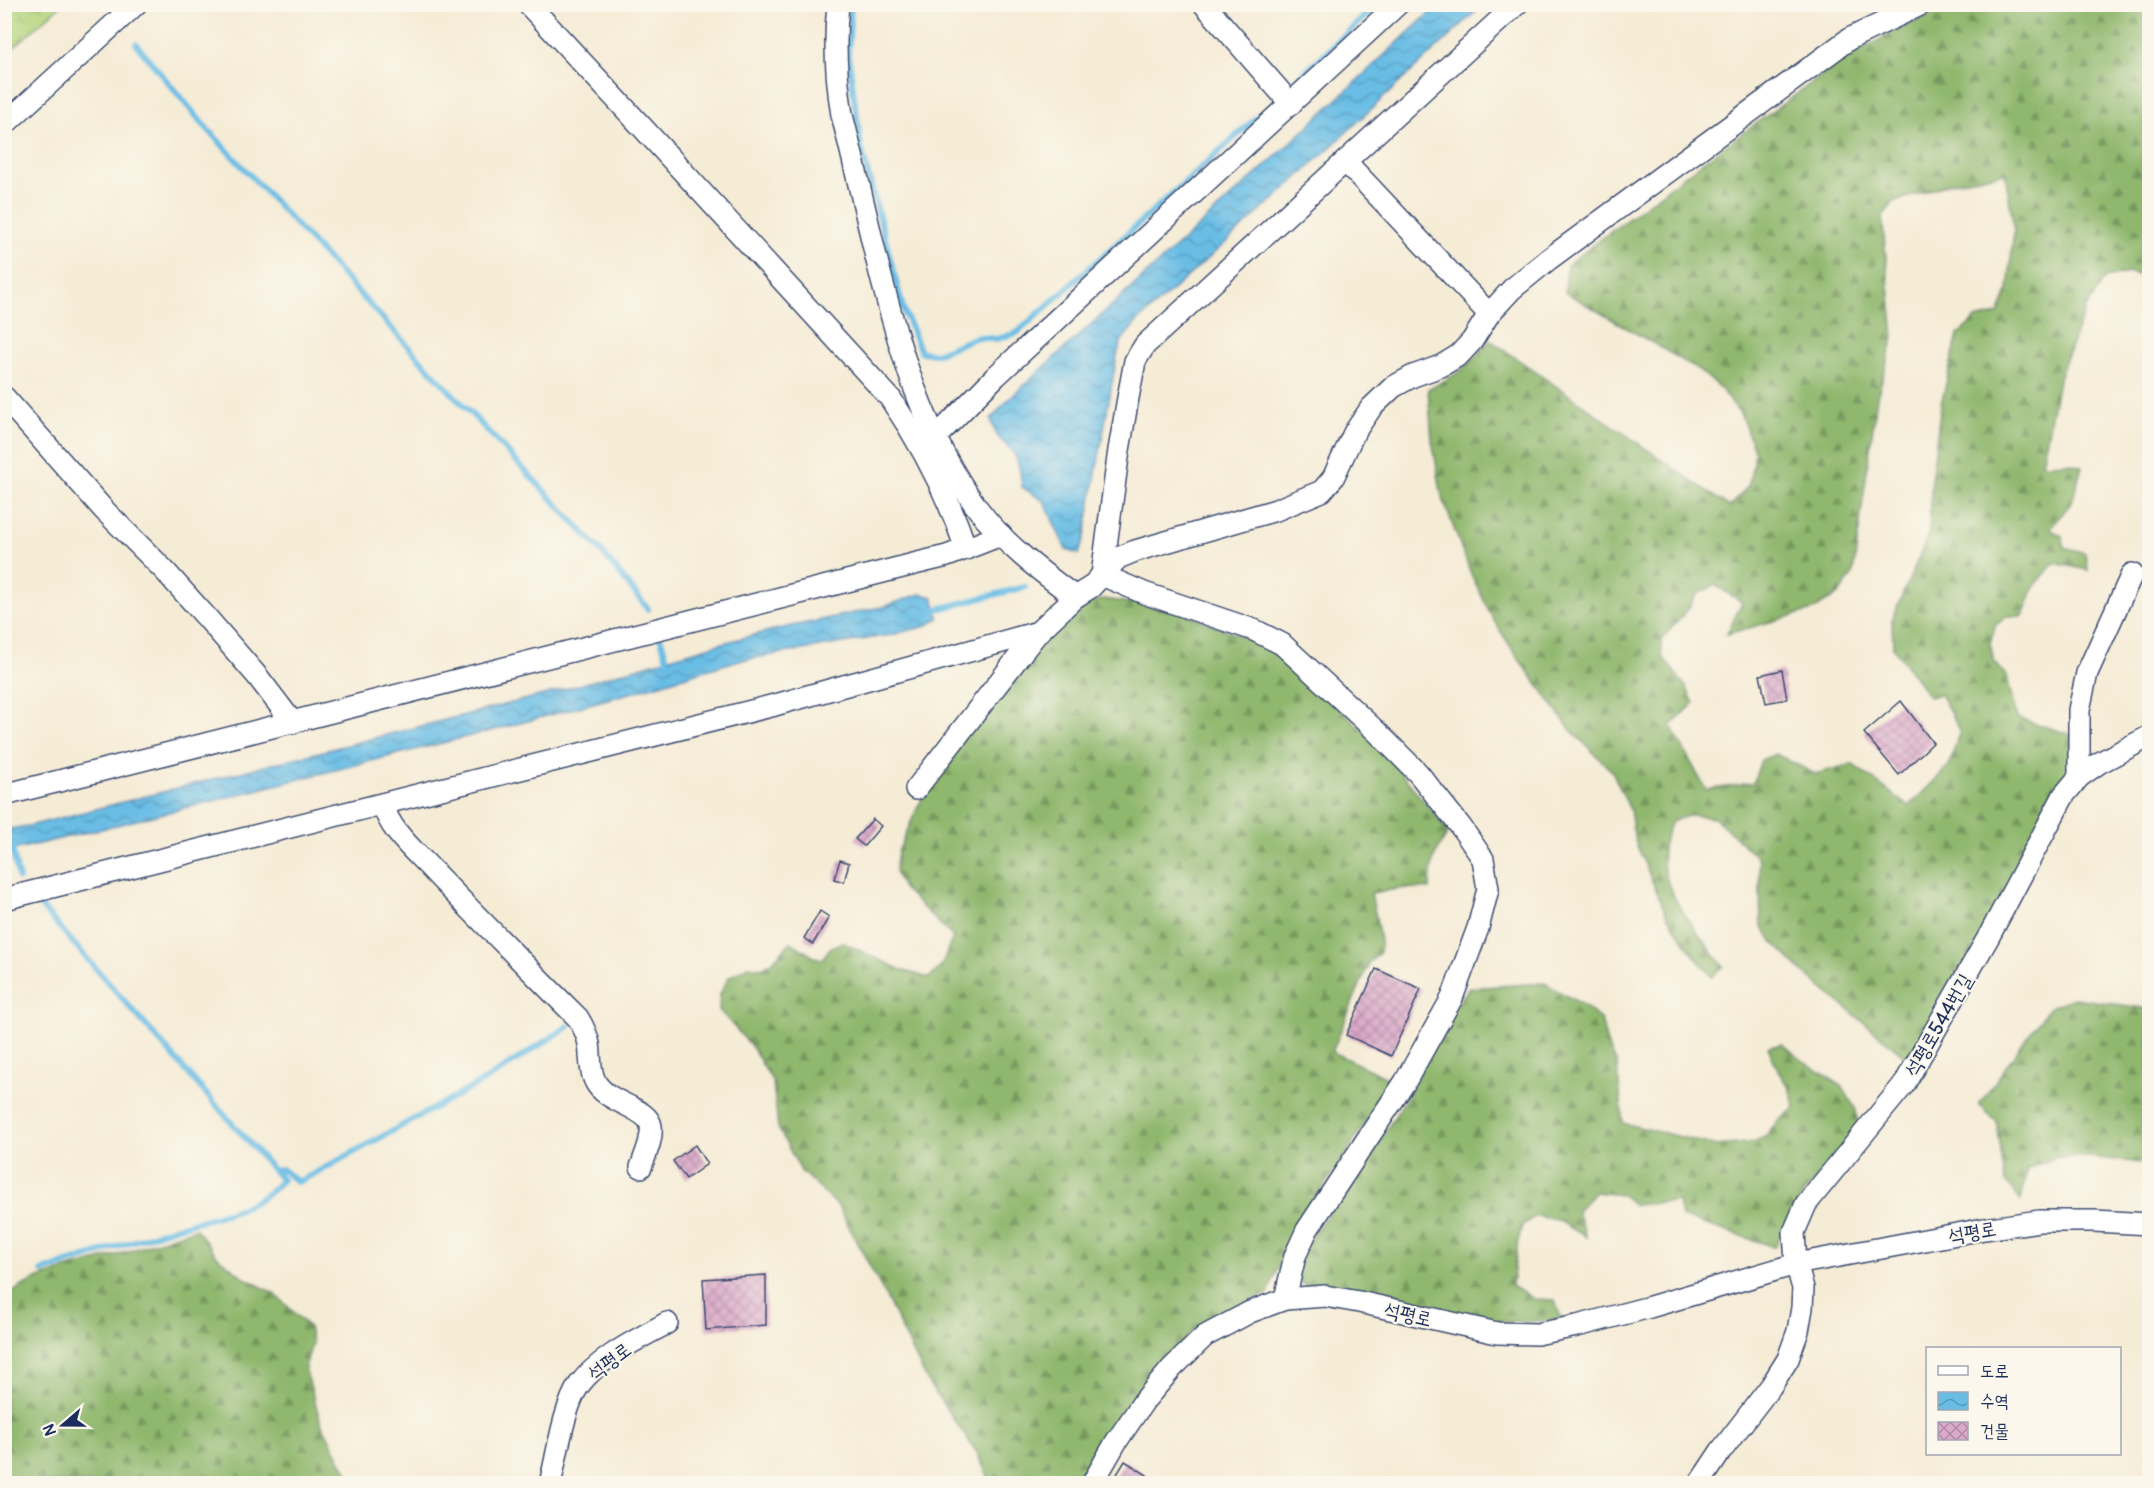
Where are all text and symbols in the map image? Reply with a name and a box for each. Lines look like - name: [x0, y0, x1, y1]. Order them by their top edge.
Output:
- street label: 석평로544번길: [1899, 969, 1978, 1081]
- street label: 석평로: [1946, 1216, 1998, 1249]
- street label: 석평로: [1382, 1297, 1434, 1332]
- street label: 석평로: [582, 1337, 636, 1386]
- legend: [1926, 1347, 2121, 1455]
- text: 도로: [1980, 1360, 2009, 1383]
- text: 수역: [1980, 1390, 2009, 1413]
- north arrow: [33, 1395, 93, 1455]
- text: 건물: [1980, 1420, 2009, 1443]
- text: N: [39, 1421, 61, 1438]

